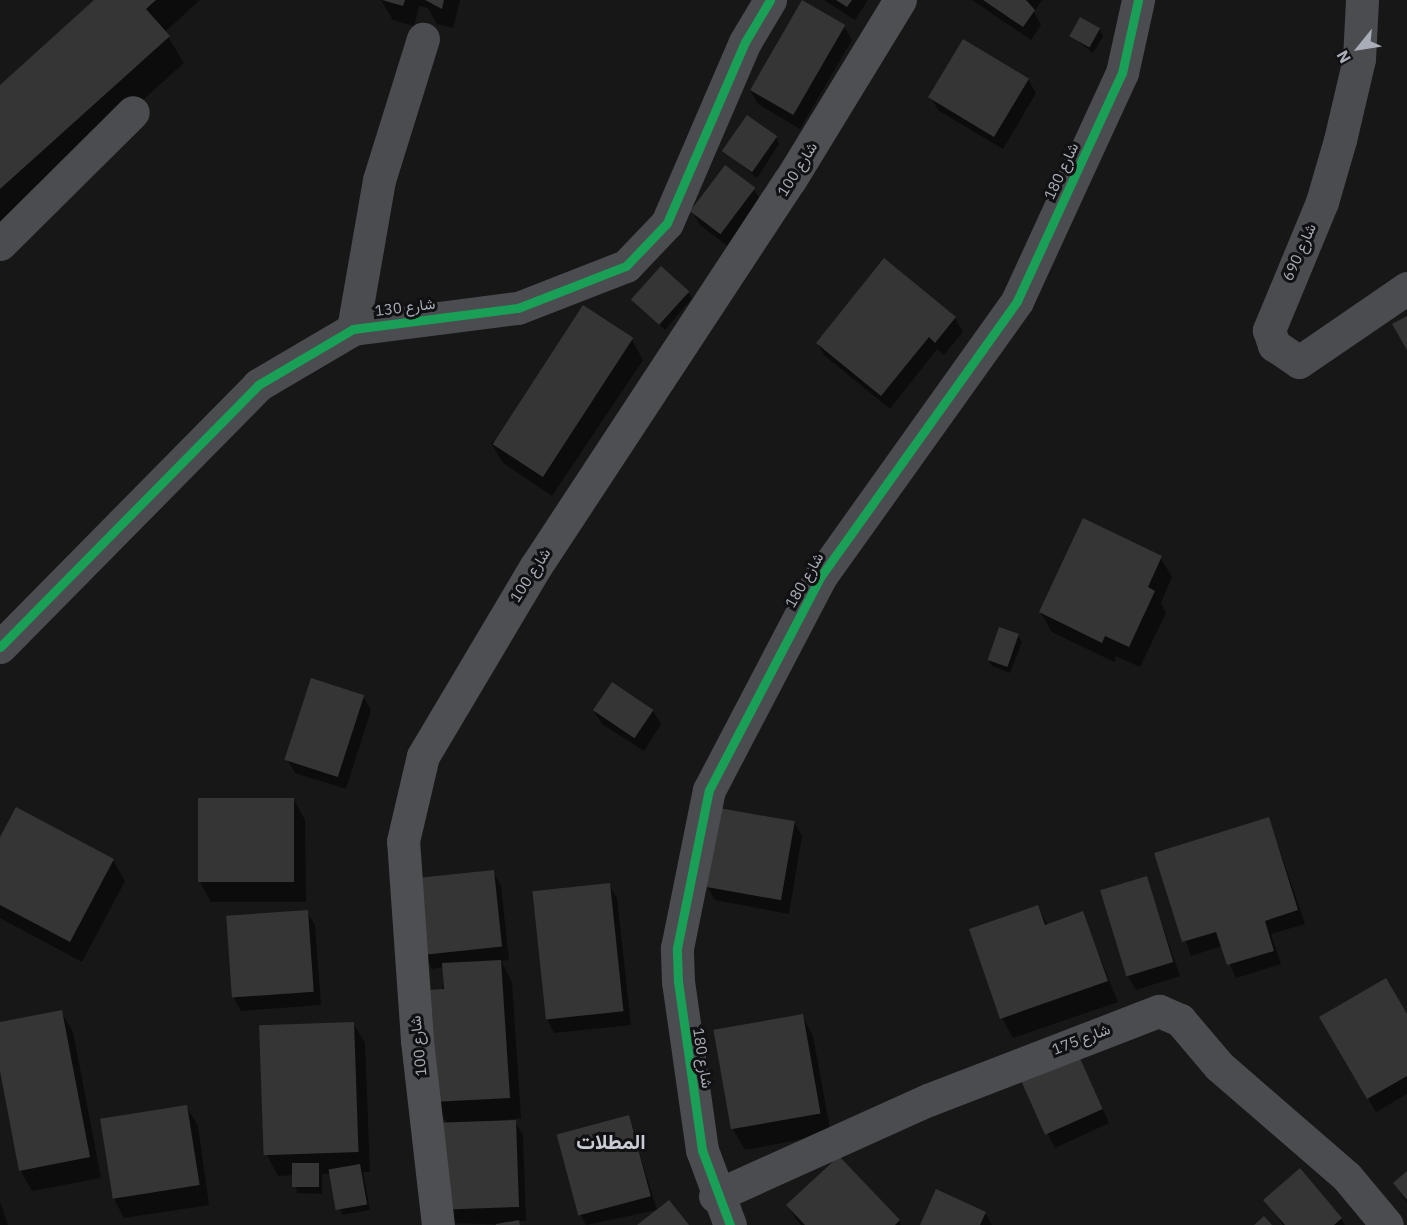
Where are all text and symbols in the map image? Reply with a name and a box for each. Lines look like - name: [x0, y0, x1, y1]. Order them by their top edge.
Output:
- north arrow: [1329, 18, 1389, 78]
- text: N: [1332, 47, 1355, 67]
- street label: شارع 100: [773, 138, 821, 200]
- street label: شارع 180: [1040, 140, 1082, 202]
- street label: شارع 690: [1278, 221, 1320, 283]
- street label: شارع 130: [374, 294, 436, 320]
- street label: شارع 100: [506, 545, 554, 605]
- street label: شارع 180: [781, 549, 827, 611]
- street label: شارع 100: [406, 1015, 430, 1077]
- street label: شارع 175: [1049, 1020, 1113, 1058]
- street label: شارع 180: [689, 1027, 717, 1089]
- district label: المطلات: [576, 1128, 646, 1154]

